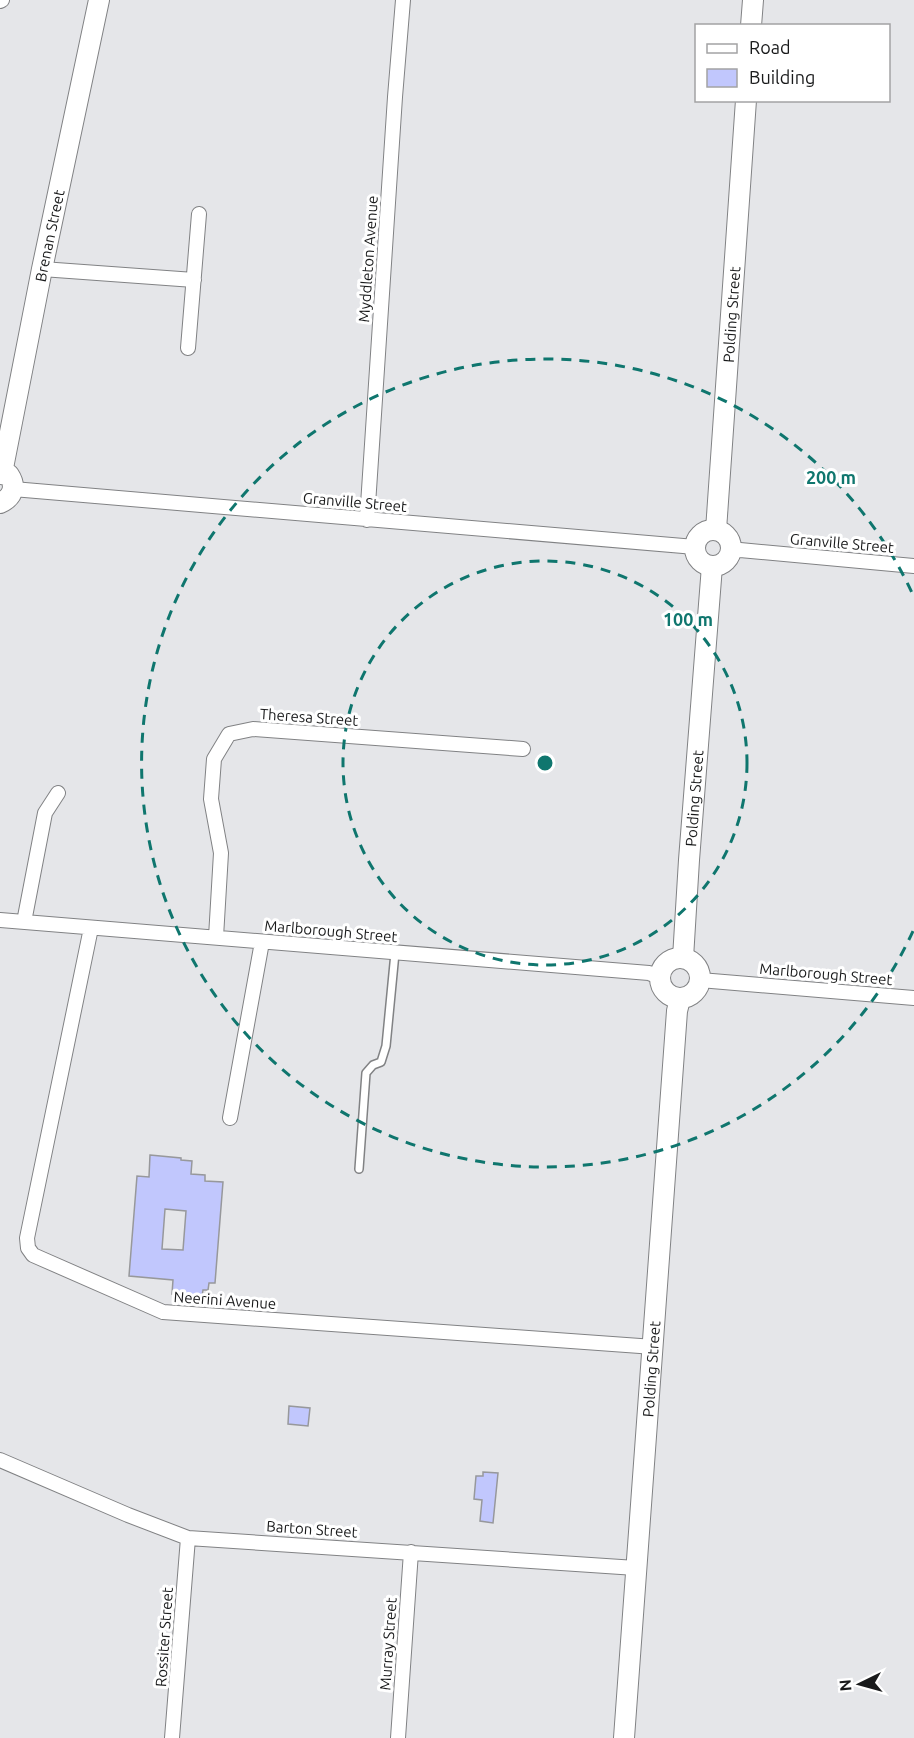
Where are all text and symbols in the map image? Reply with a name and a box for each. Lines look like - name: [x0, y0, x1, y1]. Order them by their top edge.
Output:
- legend: [695, 24, 890, 102]
- text: Road: [749, 37, 791, 57]
- text: Building: [749, 67, 815, 87]
- street label: Brenan Street: [31, 188, 67, 283]
- street label: Myddleton Avenue: [355, 195, 381, 323]
- street label: Polding Street: [719, 266, 743, 363]
- text: 200 m: [806, 467, 856, 487]
- street label: Granville Street: [302, 489, 408, 515]
- street label: Granville Street: [789, 530, 895, 556]
- text: 100 m: [663, 609, 713, 629]
- street label: Theresa Street: [259, 705, 359, 729]
- street label: Polding Street: [682, 749, 706, 847]
- centre of rings: [535, 753, 555, 773]
- street label: Marlborough Street: [264, 917, 398, 945]
- street label: Marlborough Street: [759, 960, 893, 988]
- street label: Neerini Avenue: [173, 1288, 277, 1312]
- street label: Polding Street: [639, 1320, 663, 1418]
- street label: Barton Street: [266, 1517, 358, 1541]
- street label: Rossiter Street: [152, 1586, 176, 1687]
- street label: Murray Street: [376, 1597, 400, 1691]
- north arrow: [830, 1654, 890, 1714]
- text: N: [836, 1679, 855, 1692]

